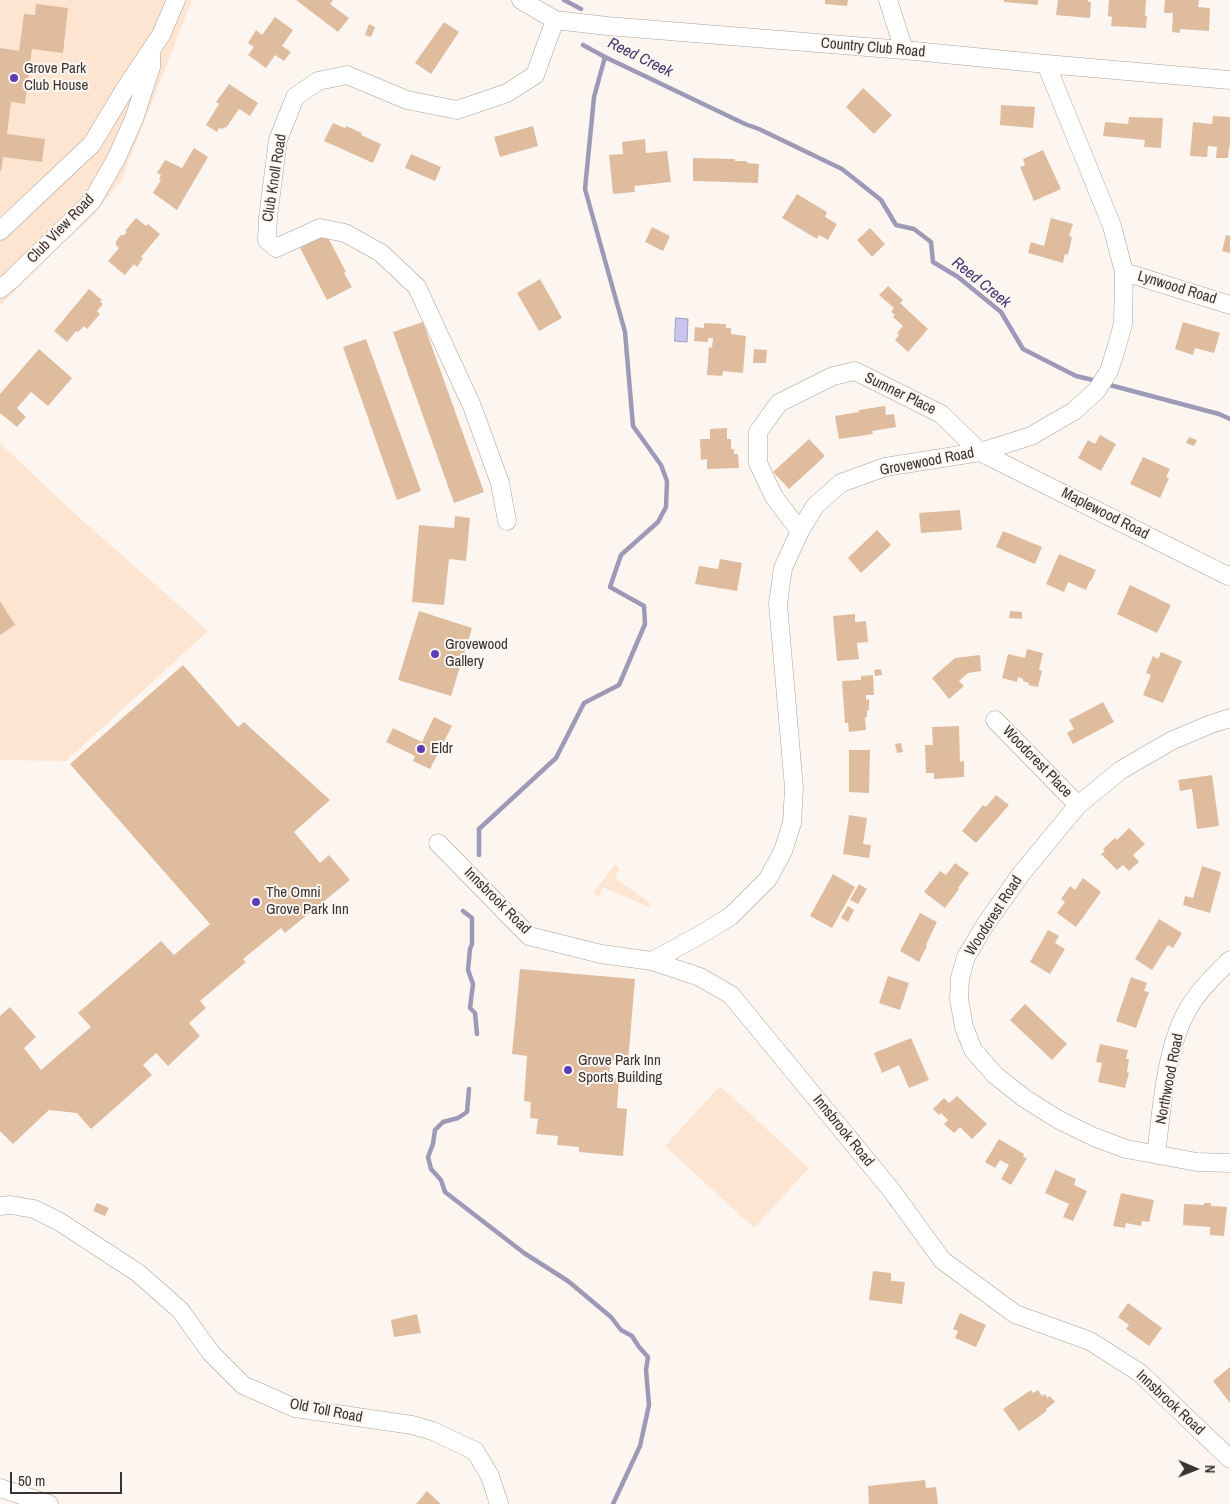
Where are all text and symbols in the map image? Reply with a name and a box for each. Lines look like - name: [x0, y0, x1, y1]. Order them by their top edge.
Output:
- water label: Reed Creek: [604, 34, 676, 82]
- street label: Country Club Road: [820, 34, 926, 62]
- place label: Grove Park Club House: [24, 60, 88, 95]
- marker: Grove Park Club House: [8, 72, 20, 84]
- street label: Club Knoll Road: [259, 133, 291, 223]
- street label: Club View Road: [24, 191, 98, 267]
- water label: Reed Creek: [948, 254, 1014, 312]
- street label: Lynwood Road: [1135, 267, 1219, 309]
- street label: Sumner Place: [861, 369, 939, 419]
- street label: Grovewood Road: [878, 444, 976, 480]
- street label: Maplewood Road: [1058, 484, 1152, 544]
- place label: Grovewood Gallery: [445, 636, 508, 671]
- marker: Grovewood Gallery: [429, 648, 441, 660]
- street label: Woodcrest Place: [998, 722, 1076, 802]
- place label: Eldr: [431, 740, 453, 758]
- marker: Eldr: [415, 743, 427, 755]
- street label: Innsbrook Road: [460, 864, 534, 938]
- street label: Woodcrest Road: [962, 873, 1026, 959]
- place label: The Omni Grove Park Inn: [266, 884, 349, 919]
- marker: The Omni Grove Park Inn: [250, 896, 262, 908]
- street label: Northwood Road: [1152, 1032, 1188, 1126]
- place label: Grove Park Inn Sports Building: [578, 1052, 662, 1087]
- marker: Grove Park Inn Sports Building: [562, 1064, 574, 1076]
- street label: Innsbrook Road: [809, 1092, 877, 1170]
- street label: Innsbrook Road: [1132, 1367, 1208, 1439]
- street label: Old Toll Road: [288, 1395, 364, 1427]
- north arrow: [1170, 1444, 1220, 1494]
- scale bar: [12, 1462, 125, 1494]
- text: N: [1201, 1465, 1219, 1474]
- text: 50 m: [18, 1470, 45, 1491]

